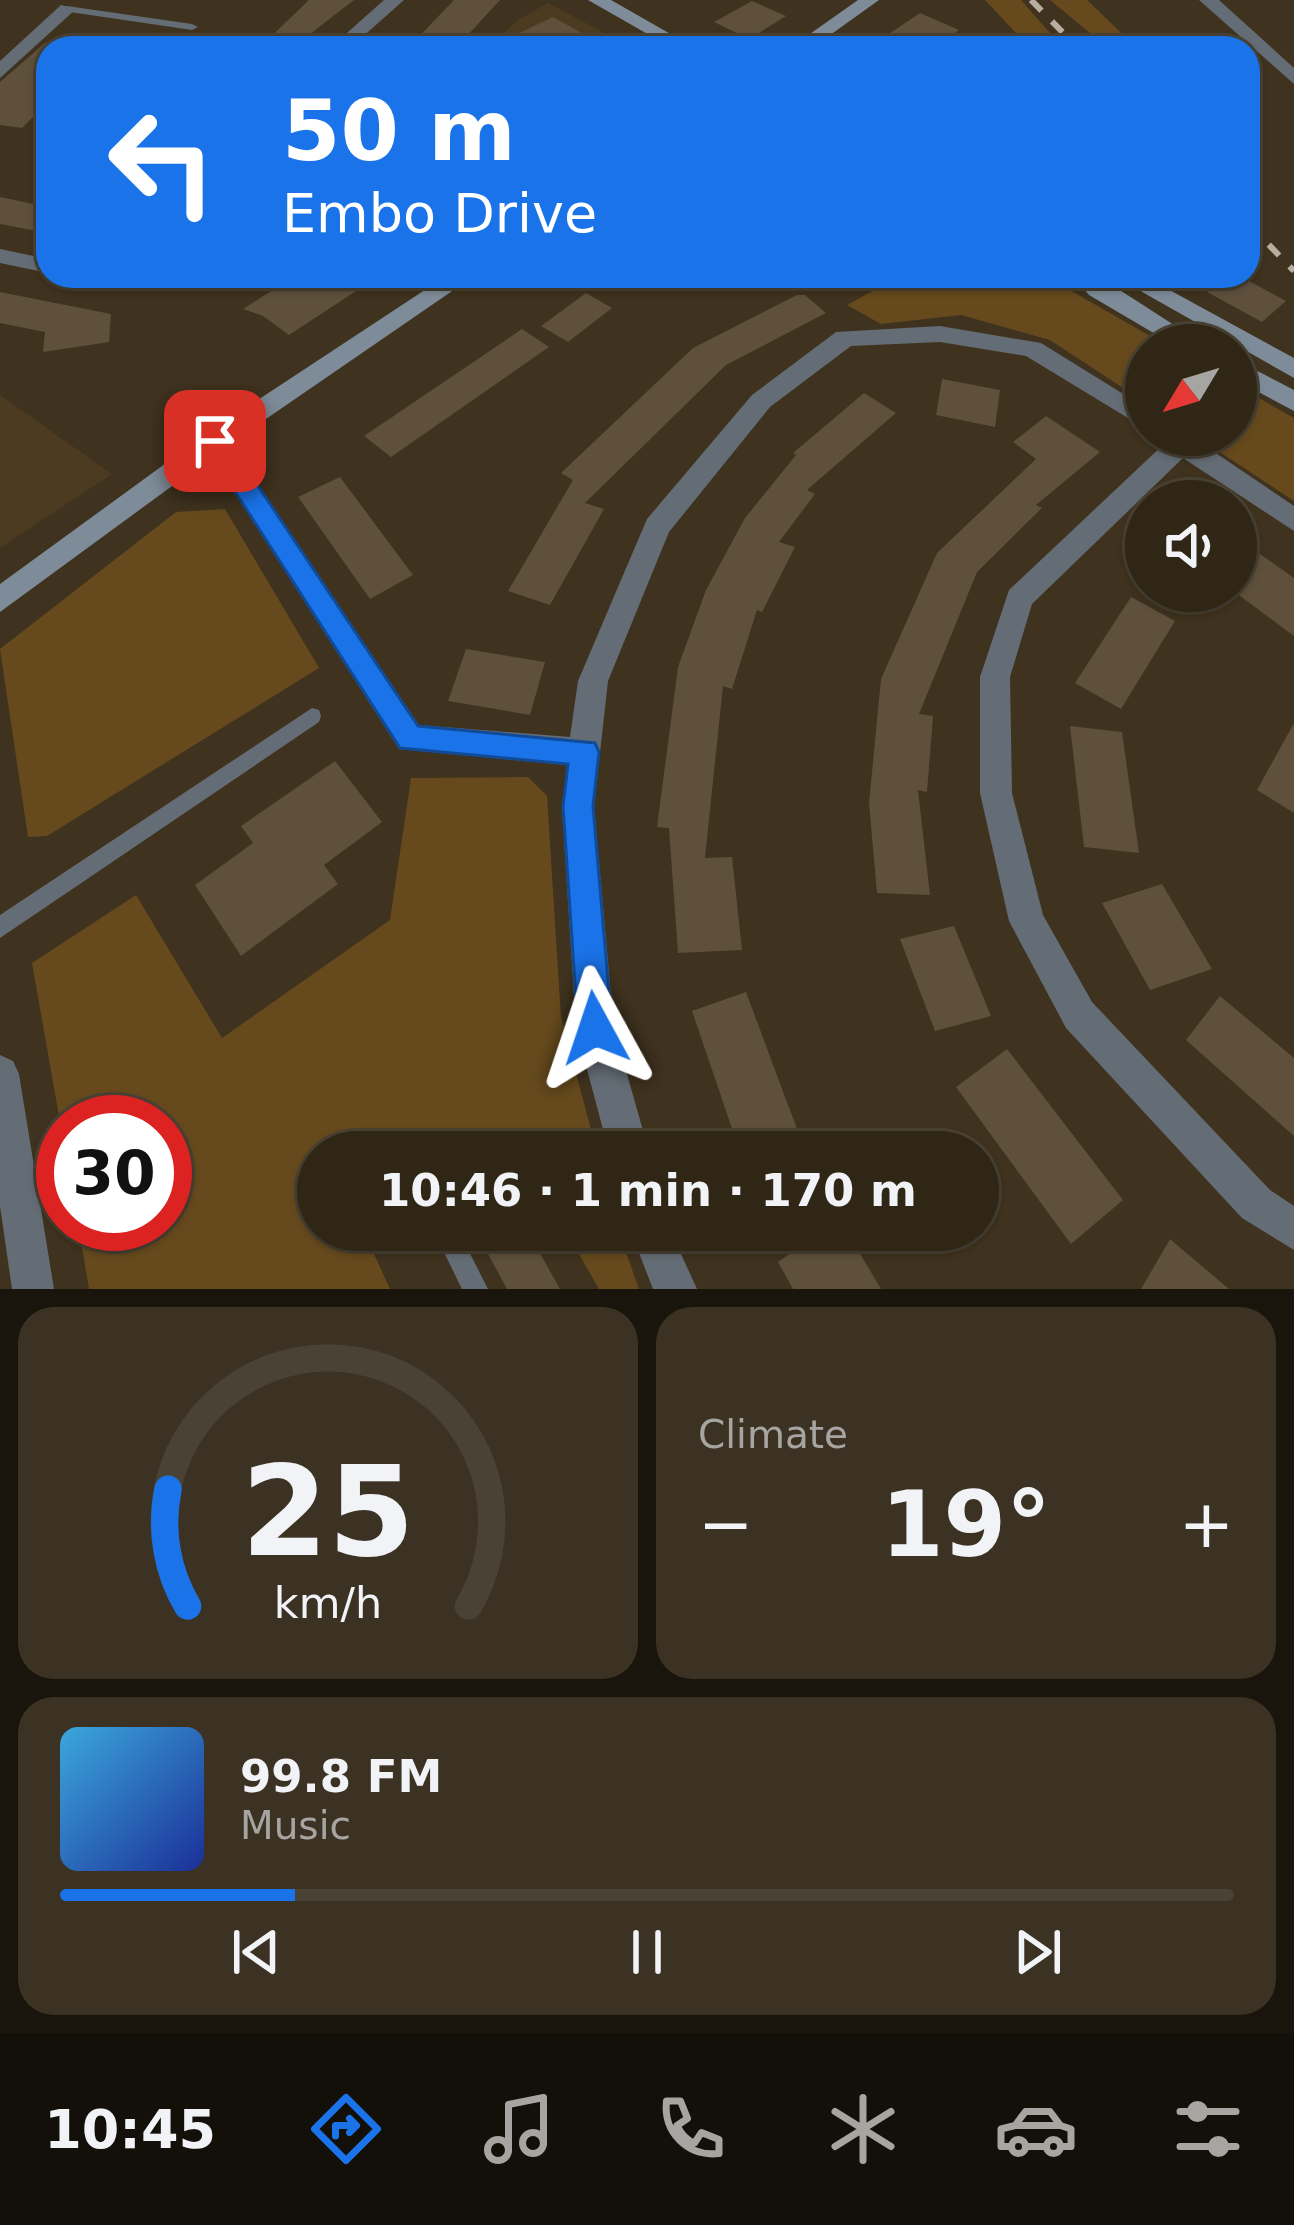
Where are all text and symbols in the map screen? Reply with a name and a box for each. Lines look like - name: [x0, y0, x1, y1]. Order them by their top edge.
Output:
- text: 50 m: [282, 82, 516, 180]
- icon: left: [84, 84, 240, 240]
- text: Embo Drive: [282, 182, 597, 245]
- north arrow: [1125, 324, 1257, 456]
- map controls: [1125, 324, 1257, 612]
- pin: [164, 390, 266, 492]
- icon: arrive: [182, 408, 248, 474]
- button: sound: [1125, 480, 1257, 612]
- position arrow: [532, 965, 658, 1091]
- speed limit sign: 30: [36, 1095, 192, 1251]
- text: 10:46 · 1 min · 170 m: [379, 1164, 917, 1217]
- text: Climate: [698, 1412, 848, 1457]
- text: 25: [241, 1439, 415, 1584]
- text: 19°: [881, 1472, 1051, 1577]
- text: −: [698, 1486, 753, 1563]
- text: +: [1179, 1486, 1234, 1563]
- text: km/h: [274, 1578, 382, 1628]
- text: 99.8 FM: [240, 1750, 442, 1803]
- text: Music: [240, 1803, 351, 1848]
- icon: previous: [223, 1919, 289, 1985]
- icon: pause: [614, 1919, 680, 1985]
- icon: next: [1005, 1919, 1071, 1985]
- icon: directions: [304, 2087, 388, 2171]
- icon: music: [477, 2087, 561, 2171]
- icon: phone: [649, 2087, 733, 2171]
- icon: climate: [821, 2087, 905, 2171]
- icon: car: [994, 2087, 1078, 2171]
- icon: filters: [1166, 2087, 1250, 2171]
- text: 10:45: [44, 2098, 216, 2161]

